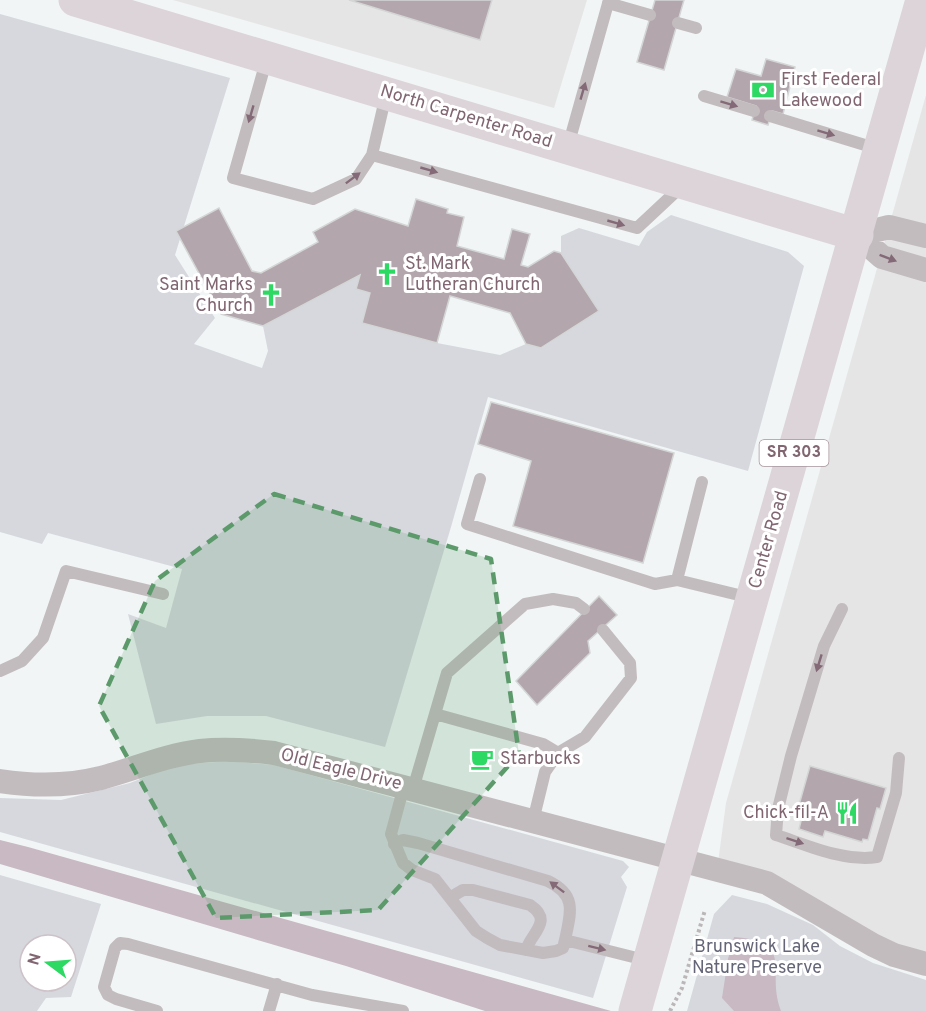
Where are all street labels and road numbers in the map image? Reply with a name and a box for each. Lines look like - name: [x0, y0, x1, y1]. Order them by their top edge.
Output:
- street label: North Carpenter Road: [377, 80, 555, 154]
- road number: SR 303: [760, 440, 828, 466]
- street label: Center Road: [744, 488, 794, 592]
- street label: Old Eagle Drive: [278, 744, 404, 796]

